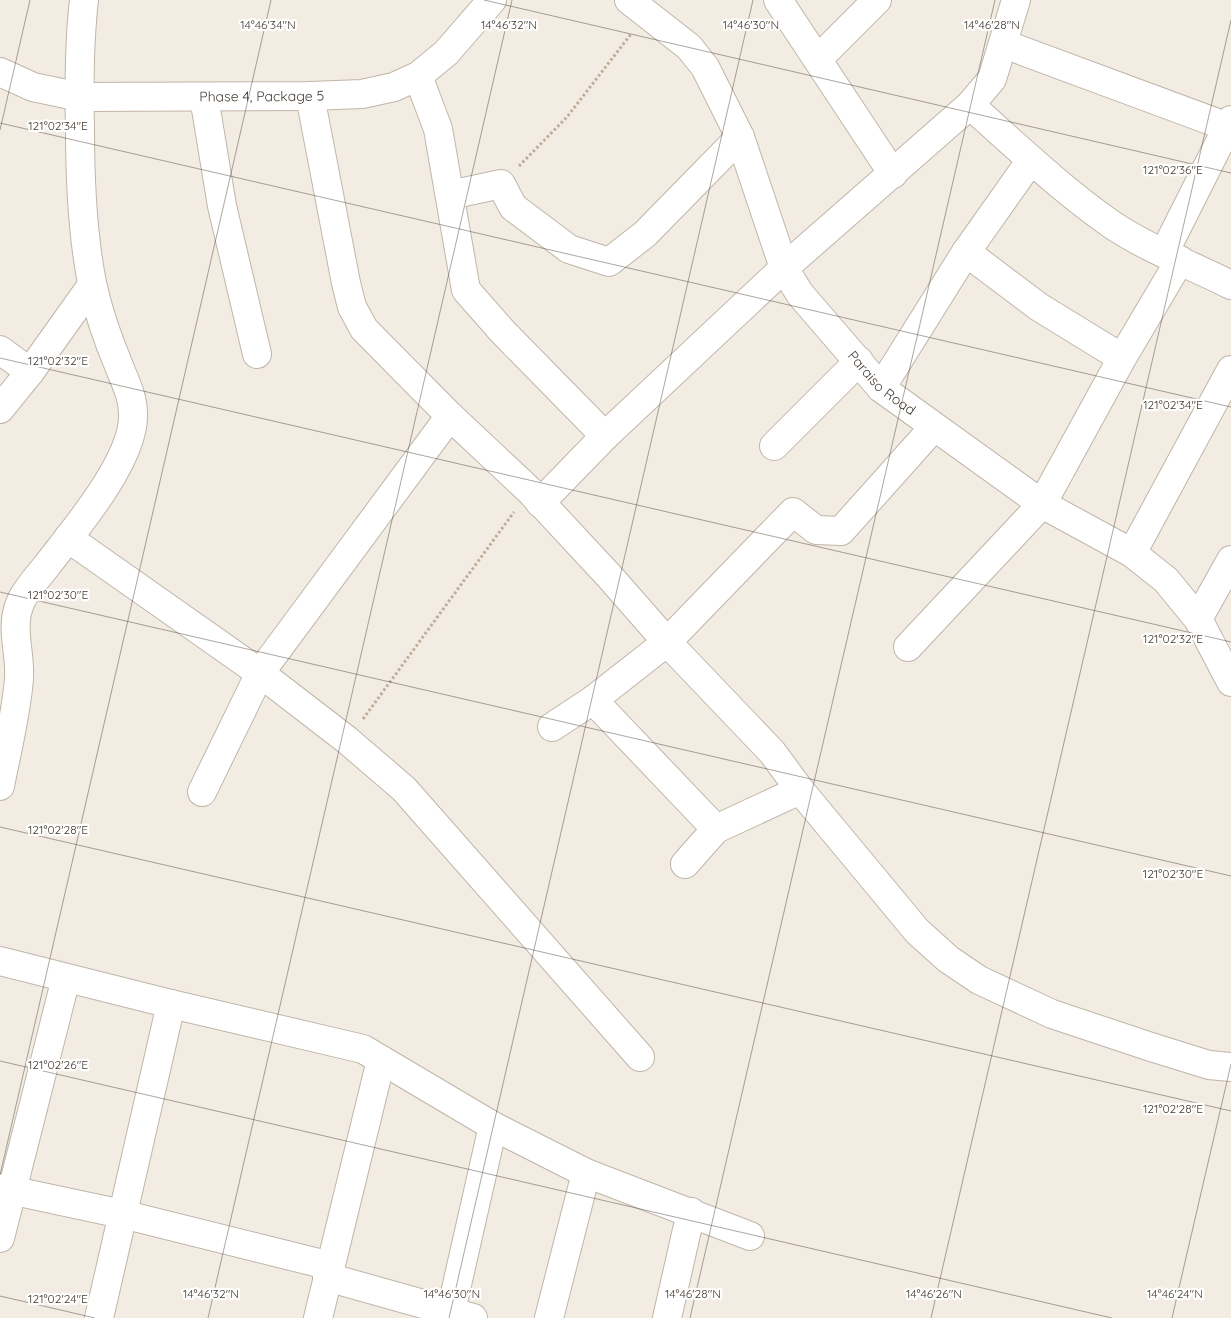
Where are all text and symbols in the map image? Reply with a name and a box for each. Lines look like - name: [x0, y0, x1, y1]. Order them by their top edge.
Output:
- text: 14°46'34"N: [240, 17, 296, 32]
- text: 14°46'32"N: [481, 17, 537, 32]
- text: 14°46'30"N: [723, 17, 779, 32]
- text: 14°46'28"N: [964, 17, 1020, 32]
- street label: Phase 4, Package 5: [199, 86, 324, 105]
- text: 121°02'34"E: [28, 118, 88, 133]
- text: 121°02'36"E: [1143, 162, 1203, 177]
- street label: Paraiso Road: [844, 347, 919, 419]
- text: 121°02'32"E: [28, 353, 88, 368]
- text: 121°02'34"E: [1143, 397, 1203, 412]
- text: 121°02'30"E: [28, 587, 88, 602]
- text: 121°02'32"E: [1143, 631, 1203, 646]
- text: 121°02'28"E: [28, 822, 88, 837]
- text: 121°02'30"E: [1143, 866, 1203, 881]
- text: 121°02'26"E: [28, 1057, 88, 1072]
- text: 121°02'28"E: [1143, 1101, 1203, 1116]
- text: 14°46'32"N: [183, 1286, 239, 1301]
- text: 14°46'30"N: [424, 1286, 480, 1301]
- text: 14°46'28"N: [665, 1286, 721, 1301]
- text: 14°46'26"N: [906, 1286, 962, 1301]
- text: 14°46'24"N: [1147, 1286, 1203, 1301]
- text: 121°02'24"E: [28, 1291, 88, 1306]

